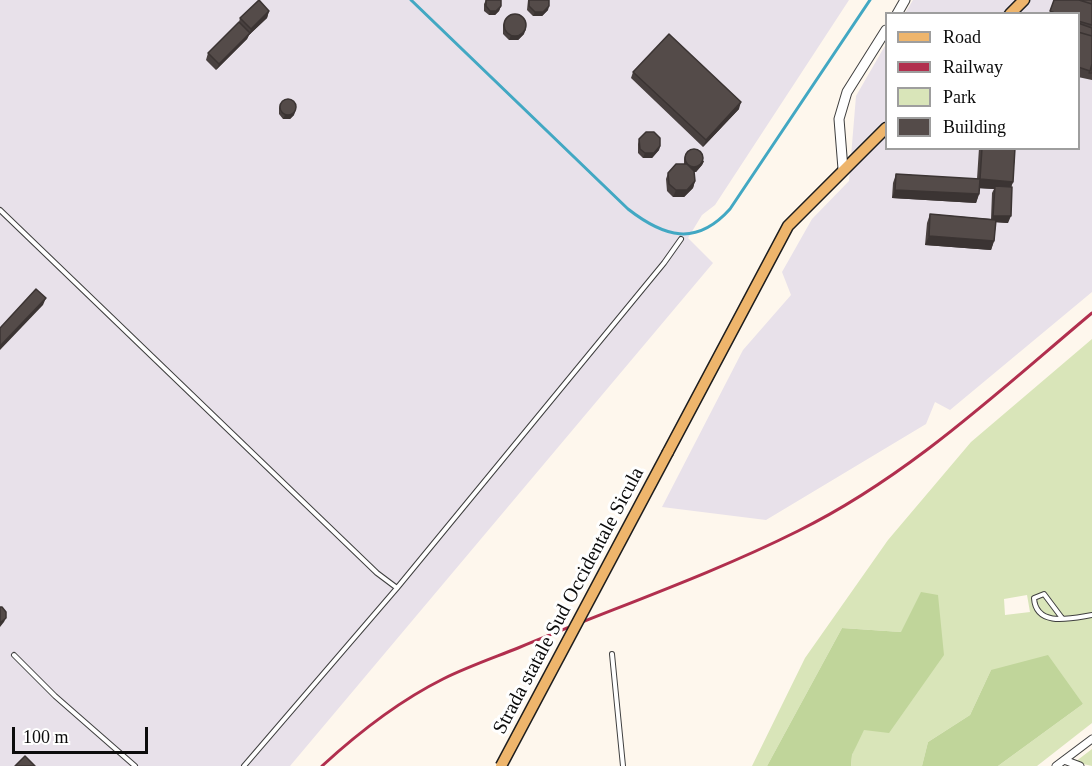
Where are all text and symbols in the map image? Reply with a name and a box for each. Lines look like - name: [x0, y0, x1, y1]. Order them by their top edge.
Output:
- legend: [885, 12, 1080, 150]
- text: Road: [943, 27, 981, 47]
- text: Railway: [943, 57, 1003, 77]
- text: Park: [943, 87, 976, 107]
- text: Building: [943, 117, 1006, 137]
- street label: Strada statale Sud Occidentale Sicula: [488, 463, 650, 739]
- scale bar: [15, 715, 152, 753]
- text: 100 m: [23, 727, 69, 747]

